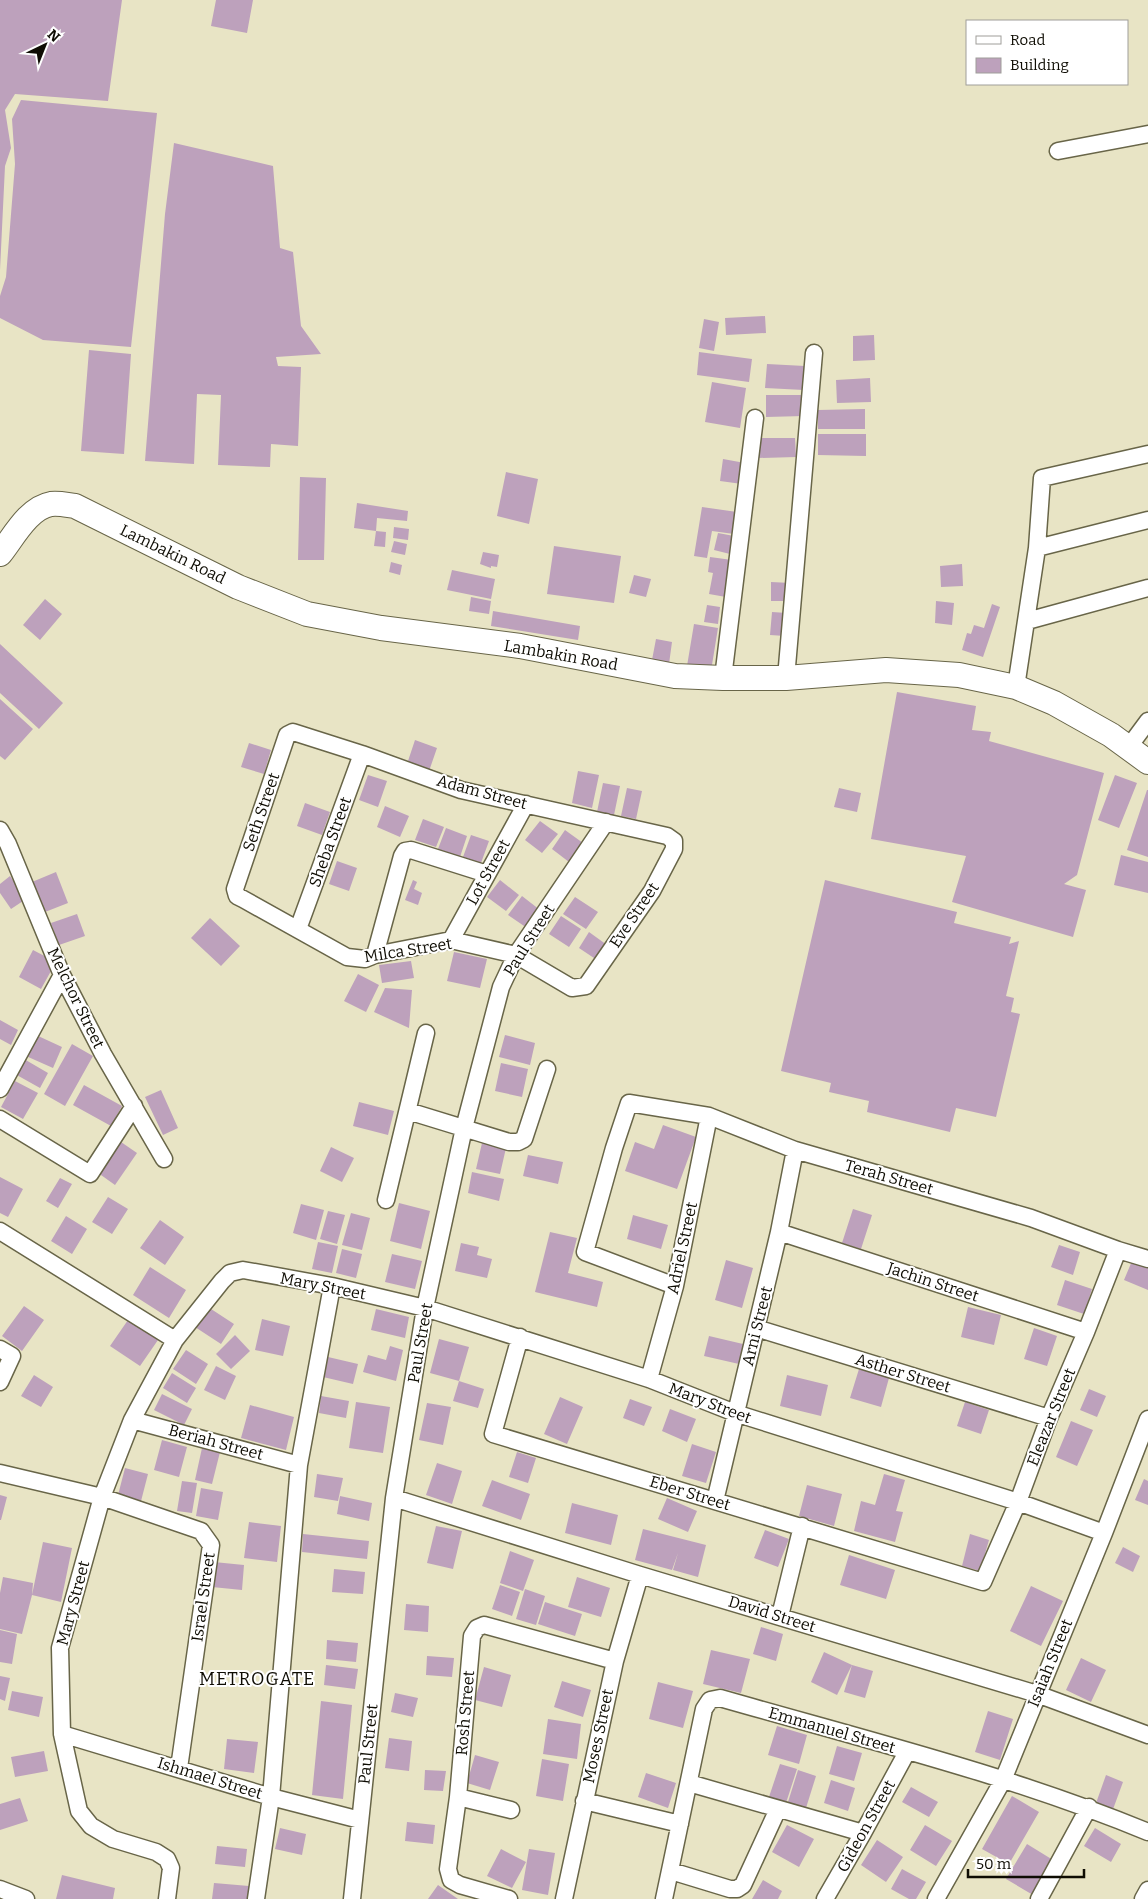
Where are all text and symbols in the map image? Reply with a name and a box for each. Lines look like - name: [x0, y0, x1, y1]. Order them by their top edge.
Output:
- north arrow: [20, 20, 70, 70]
- legend: [966, 20, 1128, 85]
- text: N: [44, 26, 63, 46]
- text: Road: [1010, 31, 1045, 49]
- text: Building: [1010, 56, 1069, 74]
- street label: Lambakin Road: [117, 520, 229, 588]
- street label: Lambakin Road: [503, 636, 620, 674]
- street label: Seth Street: [239, 770, 283, 854]
- street label: Adam Street: [435, 771, 529, 813]
- street label: Sheba Street: [305, 794, 355, 890]
- street label: Lot Street: [462, 836, 514, 908]
- street label: Eve Street: [605, 879, 663, 951]
- street label: Paul Street: [500, 901, 559, 979]
- street label: Milca Street: [363, 934, 453, 966]
- street label: Melchor Street: [43, 944, 109, 1052]
- street label: Terah Street: [843, 1155, 936, 1199]
- street label: Adriel Street: [663, 1200, 701, 1296]
- street label: Jachin Street: [884, 1258, 981, 1306]
- street label: Mary Street: [279, 1268, 368, 1304]
- street label: Arni Street: [738, 1284, 776, 1368]
- street label: Paul Street: [404, 1301, 436, 1384]
- street label: Asther Street: [853, 1350, 953, 1397]
- street label: Eleazar Street: [1023, 1365, 1079, 1469]
- street label: Mary Street: [666, 1379, 754, 1428]
- street label: Beriah Street: [167, 1420, 266, 1464]
- street label: Eber Street: [647, 1472, 733, 1514]
- street label: Israel Street: [187, 1551, 219, 1643]
- street label: Mary Street: [53, 1558, 93, 1647]
- street label: David Street: [726, 1592, 818, 1636]
- street label: Isaiah Street: [1024, 1616, 1076, 1710]
- district label: METROGATE: [199, 1668, 315, 1690]
- street label: Rosh Street: [452, 1669, 478, 1756]
- street label: Moses Street: [579, 1687, 617, 1785]
- street label: Paul Street: [354, 1703, 382, 1785]
- street label: Emmanuel Street: [766, 1703, 898, 1757]
- street label: Ishmael Street: [155, 1753, 265, 1803]
- street label: Gideon Street: [833, 1776, 899, 1875]
- scale bar: [968, 1846, 1084, 1878]
- text: 50 m: [976, 1855, 1012, 1873]

